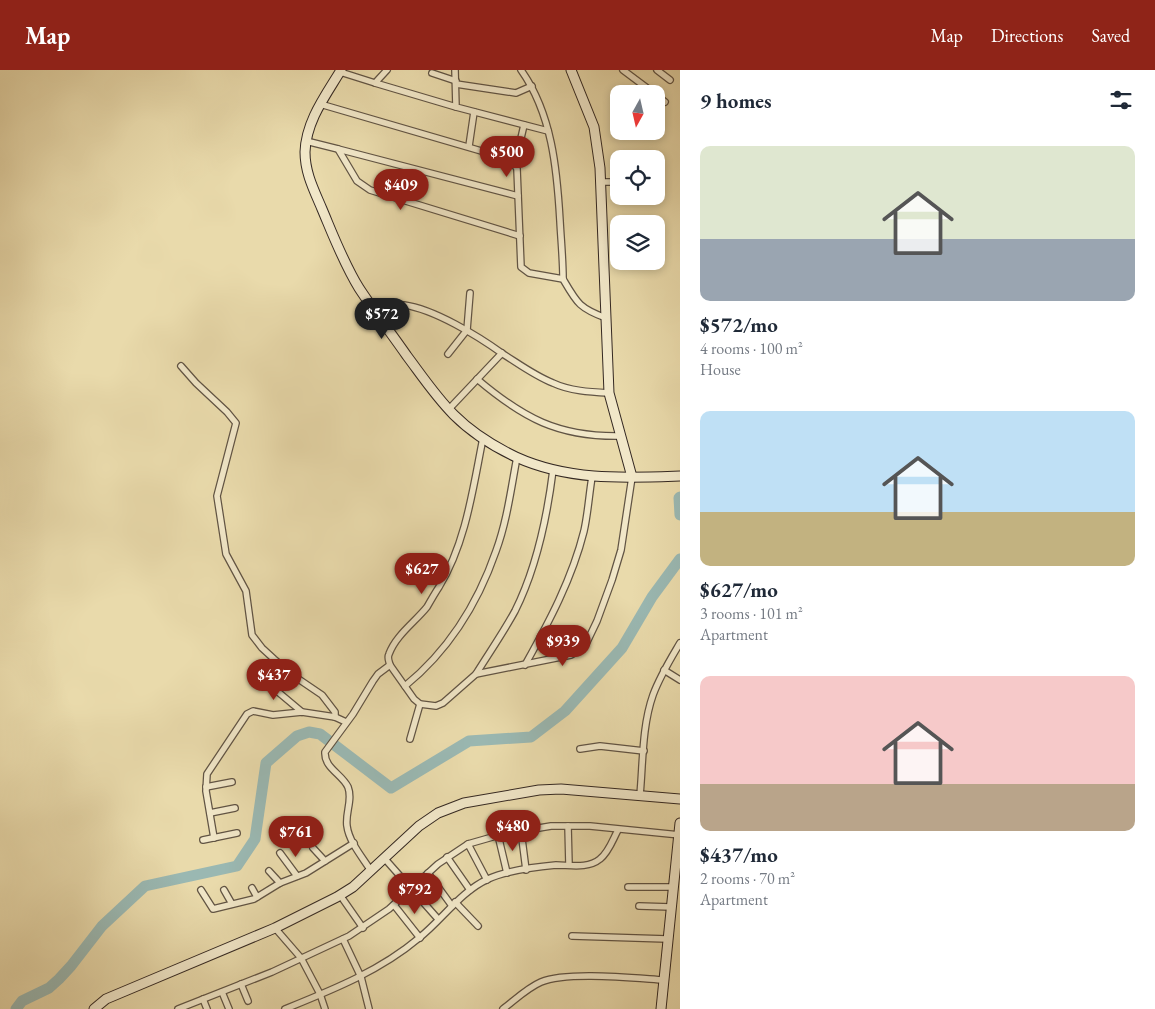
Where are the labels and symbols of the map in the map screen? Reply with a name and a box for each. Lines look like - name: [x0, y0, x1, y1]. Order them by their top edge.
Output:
- north arrow: [610, 85, 665, 140]
- pin: $500: [477, 136, 537, 178]
- pin: $409: [371, 168, 431, 211]
- pin: $572: [352, 298, 412, 340]
- pin: $627: [392, 552, 452, 595]
- pin: $939: [533, 624, 593, 667]
- pin: $437: [244, 658, 304, 701]
- pin: $480: [483, 810, 543, 852]
- pin: $761: [266, 816, 326, 858]
- pin: $792: [385, 872, 445, 915]

